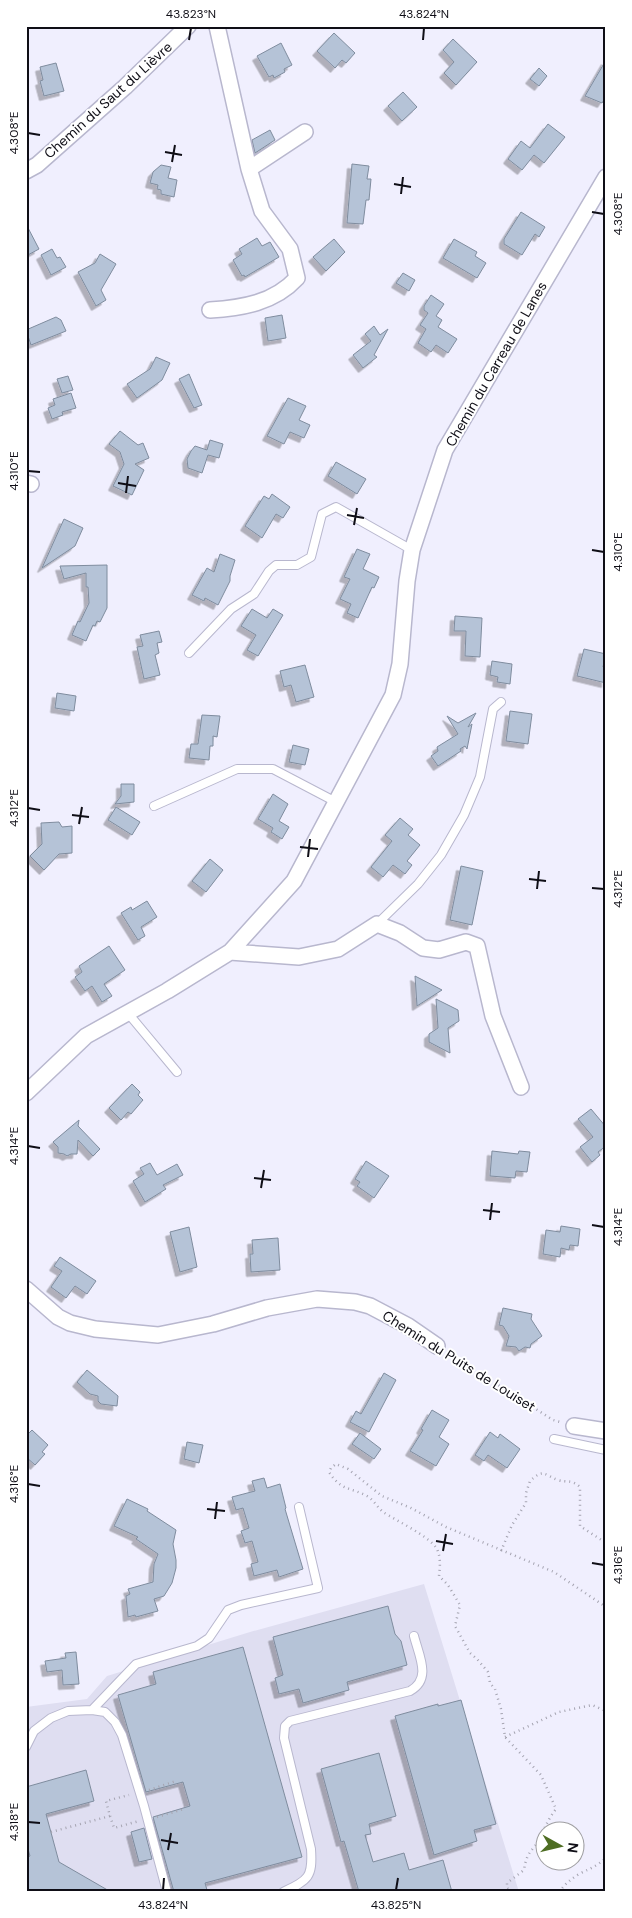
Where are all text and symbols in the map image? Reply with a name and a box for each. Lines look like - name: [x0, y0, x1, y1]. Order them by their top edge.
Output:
- text: 43.823°N: [166, 6, 216, 22]
- text: 43.824°N: [399, 6, 449, 22]
- street label: Chemin du Saut du Lièvre: [40, 38, 176, 162]
- text: 4.308°E: [6, 111, 22, 155]
- text: 4.308°E: [610, 192, 626, 236]
- street label: Chemin du Carreau de Lanes: [441, 278, 551, 450]
- text: 4.310°E: [6, 451, 22, 491]
- text: 4.310°E: [610, 532, 626, 572]
- text: 4.312°E: [6, 789, 22, 827]
- text: 4.312°E: [610, 870, 626, 908]
- text: 4.314°E: [6, 1127, 22, 1165]
- text: 4.314°E: [610, 1208, 626, 1246]
- street label: Chemin du Puits de Louiset: [379, 1306, 539, 1416]
- text: 4.316°E: [6, 1464, 22, 1503]
- text: 4.316°E: [610, 1545, 626, 1584]
- text: 4.318°E: [6, 1803, 22, 1841]
- north arrow: [534, 1820, 584, 1870]
- text: N: [563, 1841, 582, 1854]
- text: 43.824°N: [138, 1897, 188, 1913]
- text: 43.825°N: [371, 1897, 421, 1913]

